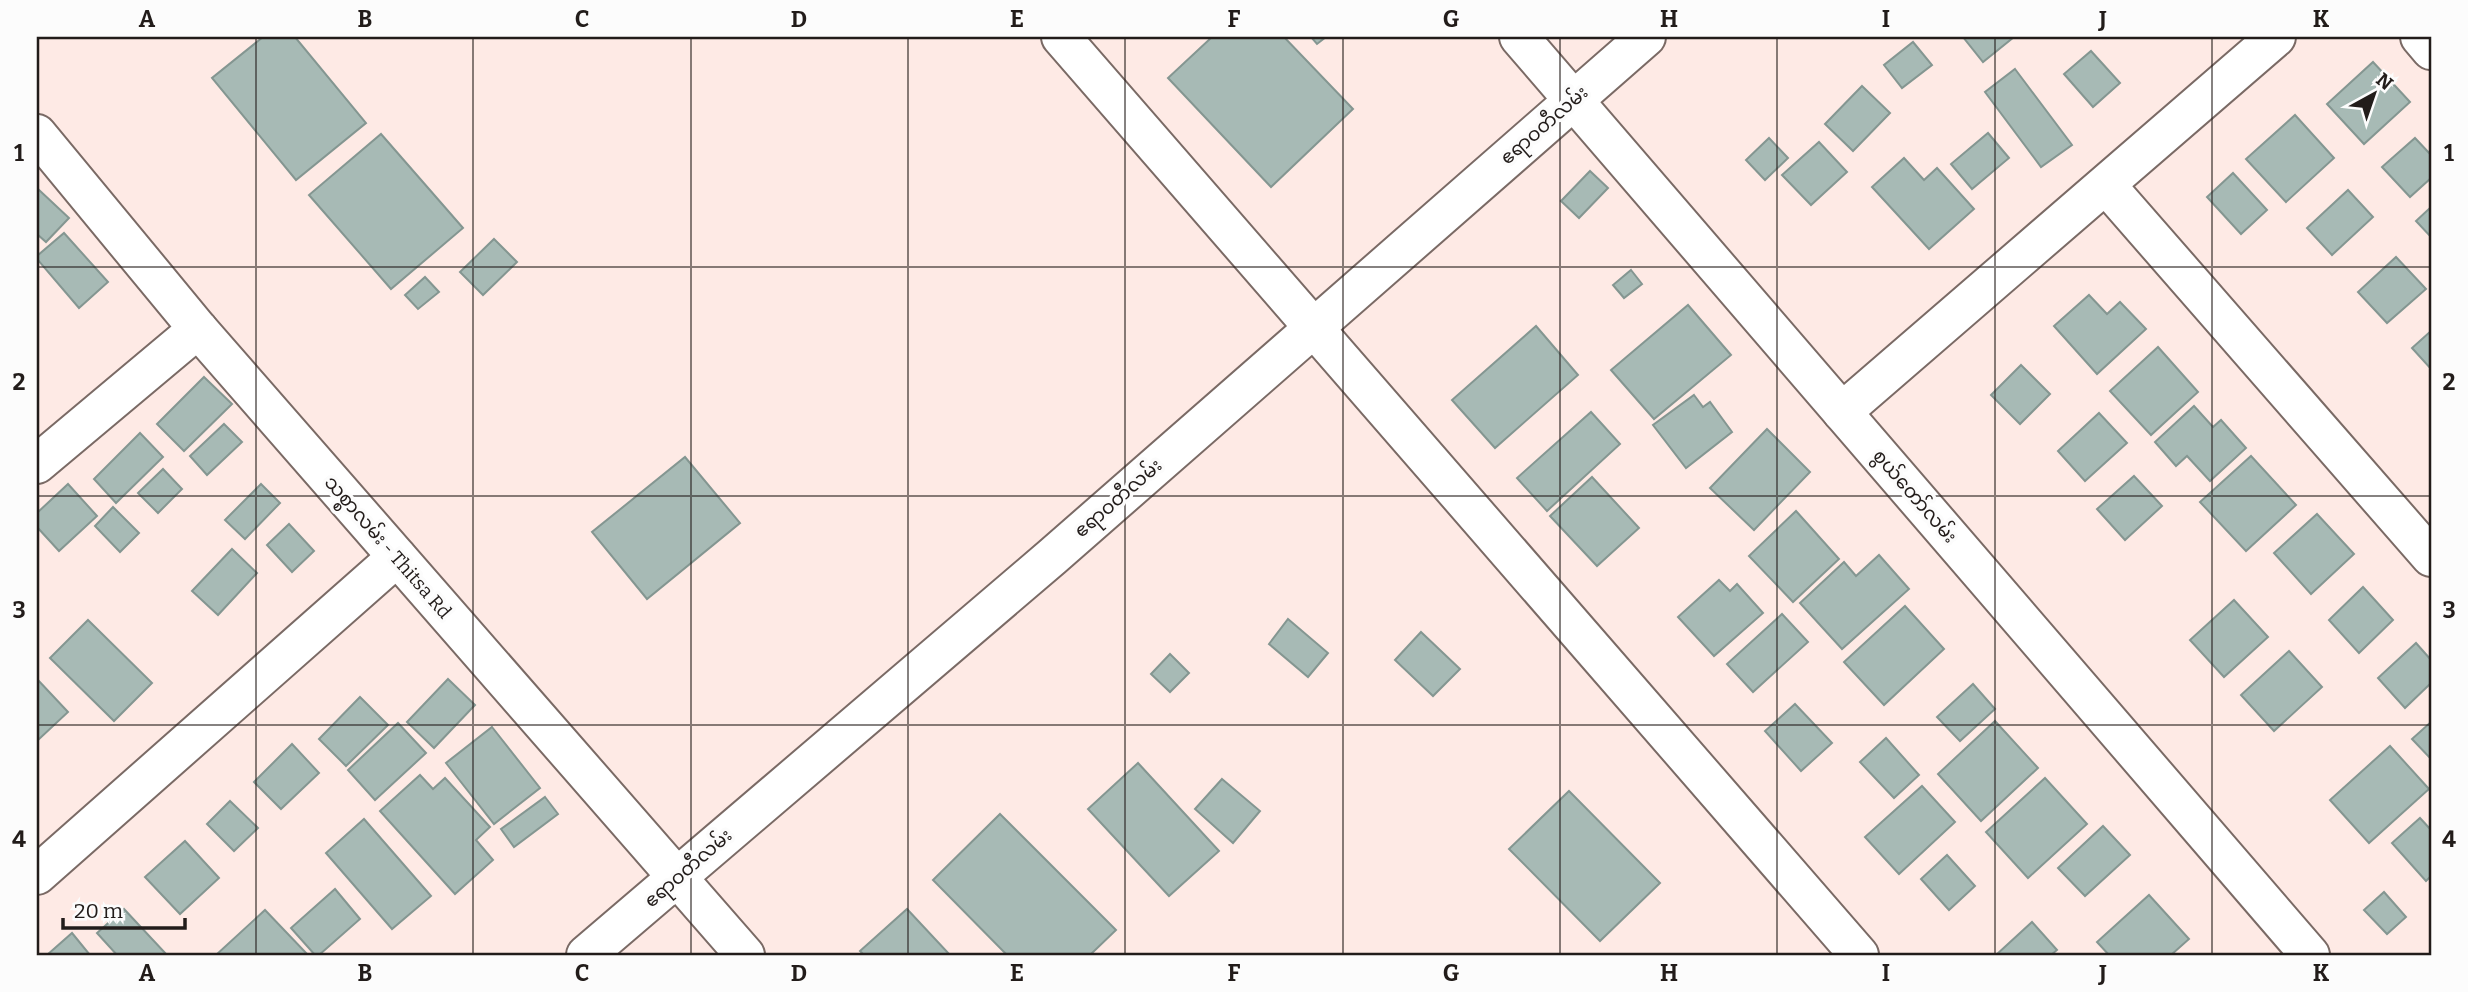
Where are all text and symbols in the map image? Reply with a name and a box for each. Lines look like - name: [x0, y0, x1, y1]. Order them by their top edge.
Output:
- text: A: [139, 5, 156, 33]
- text: B: [358, 5, 372, 33]
- text: C: [575, 5, 589, 33]
- text: D: [791, 5, 807, 33]
- text: E: [1010, 5, 1024, 33]
- text: F: [1228, 5, 1241, 33]
- text: G: [1443, 5, 1460, 33]
- text: H: [1660, 5, 1678, 33]
- text: I: [1882, 5, 1890, 33]
- text: J: [2097, 5, 2107, 33]
- text: K: [2313, 5, 2330, 33]
- north arrow: [2338, 60, 2408, 130]
- text: N: [2372, 68, 2398, 95]
- street label: ဧရာဝတီလမ်း: [1493, 78, 1595, 172]
- text: 1: [14, 139, 24, 167]
- text: 1: [2444, 139, 2454, 167]
- text: 2: [13, 368, 26, 396]
- text: 2: [2443, 368, 2456, 396]
- street label: စွယ်တော်လမ်း: [1865, 442, 1964, 550]
- street label: ဧရာဝတီလမ်း: [1067, 451, 1169, 545]
- street label: သစ္စာလမ်း - Thitsa Rd: [316, 469, 459, 626]
- text: 3: [12, 596, 26, 624]
- text: 3: [2442, 596, 2456, 624]
- street label: ဧရာဝတီလမ်း: [637, 821, 739, 915]
- text: 4: [12, 825, 26, 853]
- text: 4: [2442, 825, 2456, 853]
- scale bar: [63, 887, 186, 931]
- text: 20 m: [74, 898, 123, 924]
- text: A: [139, 959, 156, 987]
- text: B: [358, 959, 372, 987]
- text: C: [575, 959, 589, 987]
- text: D: [791, 959, 807, 987]
- text: E: [1010, 959, 1024, 987]
- text: F: [1228, 959, 1241, 987]
- text: G: [1443, 959, 1460, 987]
- text: H: [1660, 959, 1678, 987]
- text: I: [1882, 959, 1890, 987]
- text: J: [2097, 959, 2107, 987]
- text: K: [2313, 959, 2330, 987]

